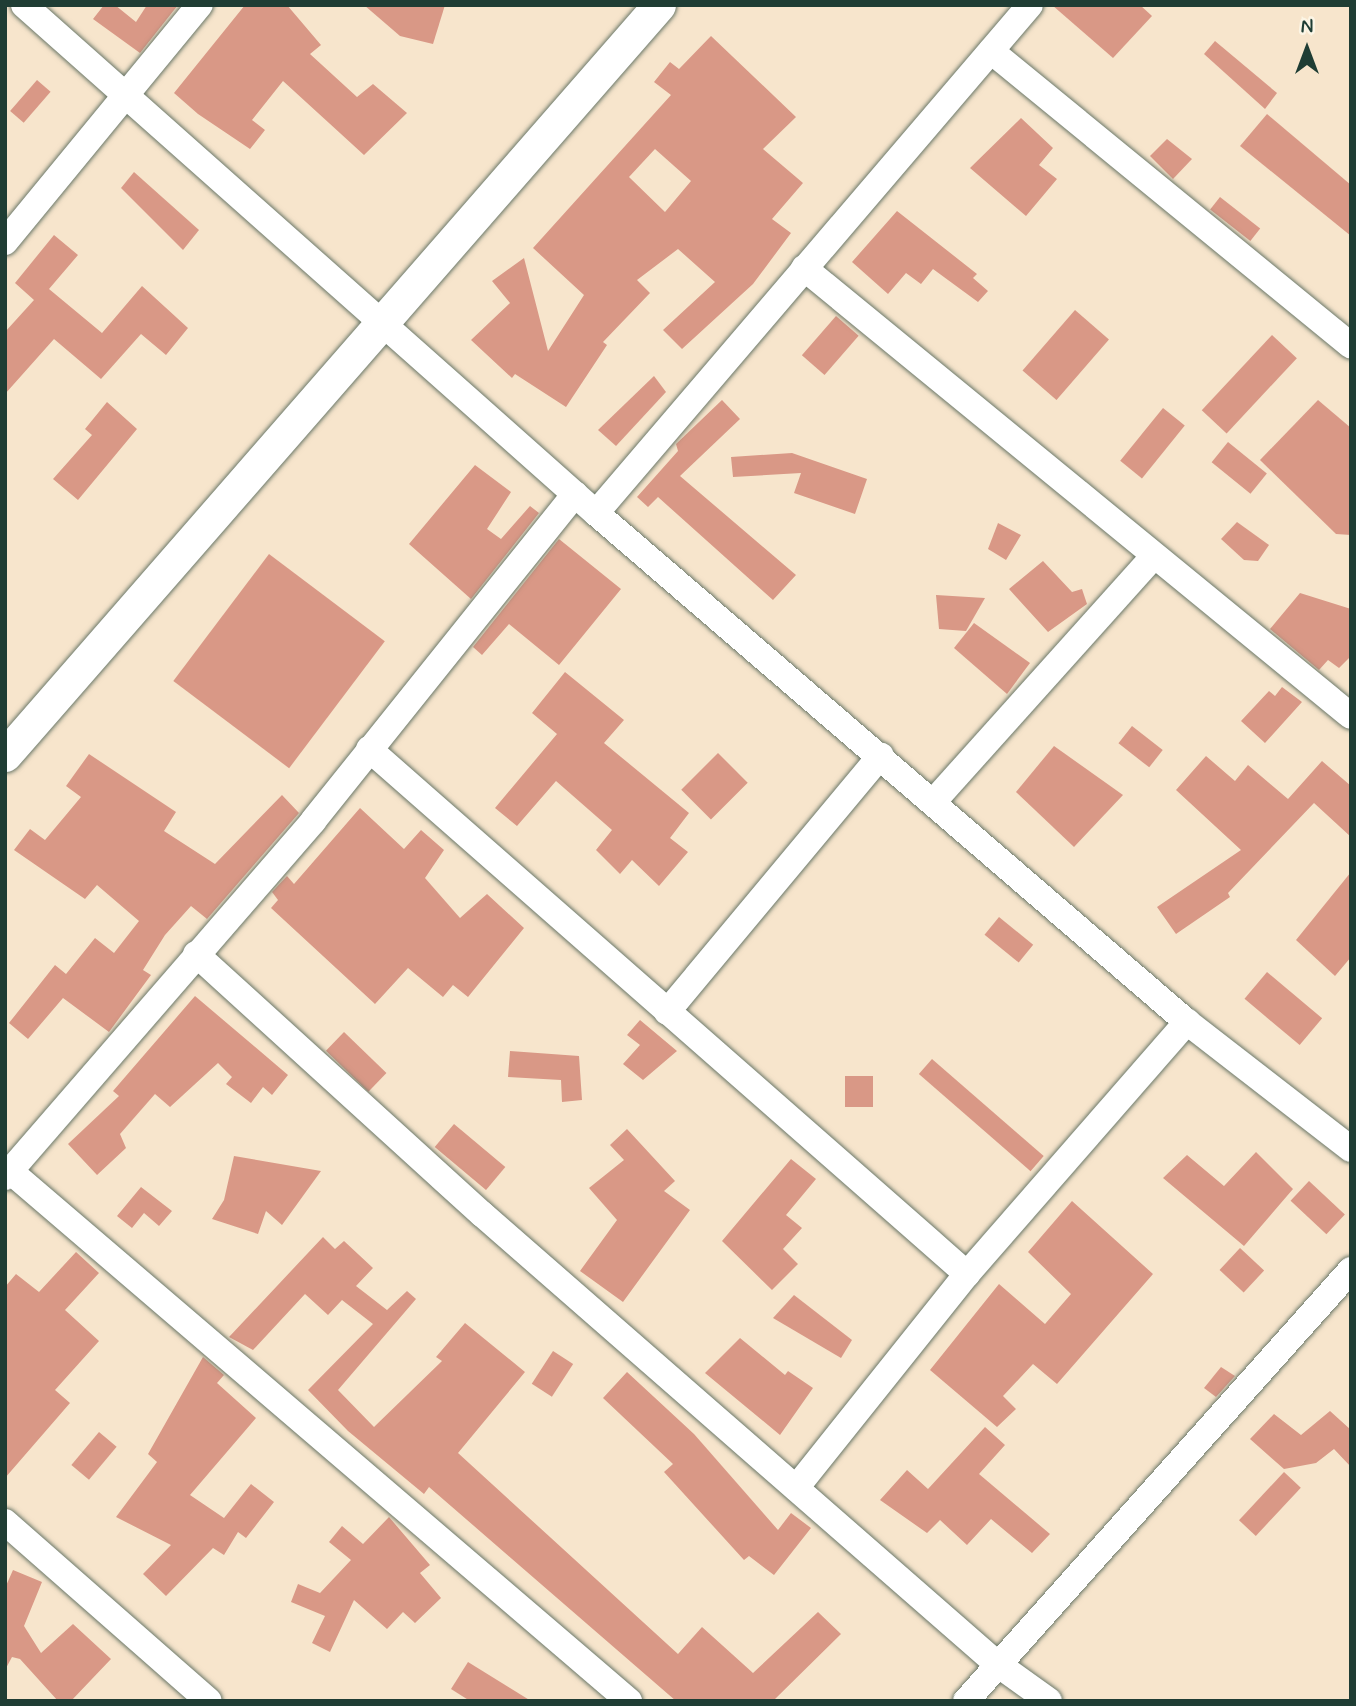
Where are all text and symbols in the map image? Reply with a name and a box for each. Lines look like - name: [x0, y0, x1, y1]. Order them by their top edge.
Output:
- north arrow: [1272, 14, 1342, 84]
- text: N: [1301, 15, 1313, 40]

